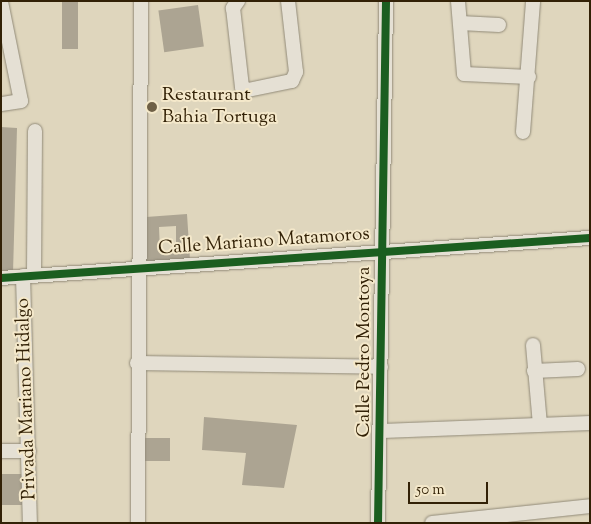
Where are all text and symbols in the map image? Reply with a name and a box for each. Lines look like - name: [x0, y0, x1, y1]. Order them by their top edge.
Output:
- place label: Restaurant Bahia Tortuga: [162, 85, 277, 129]
- marker: Restaurant Bahia Tortuga: [146, 101, 158, 113]
- street label: Calle Mariano Matamoros: [157, 223, 371, 261]
- street label: Calle Pedro Montoya: [354, 266, 376, 438]
- street label: Privada Mariano Hidalgo: [12, 298, 42, 500]
- scale bar: [411, 472, 491, 504]
- text: 50 m: [416, 480, 445, 501]

